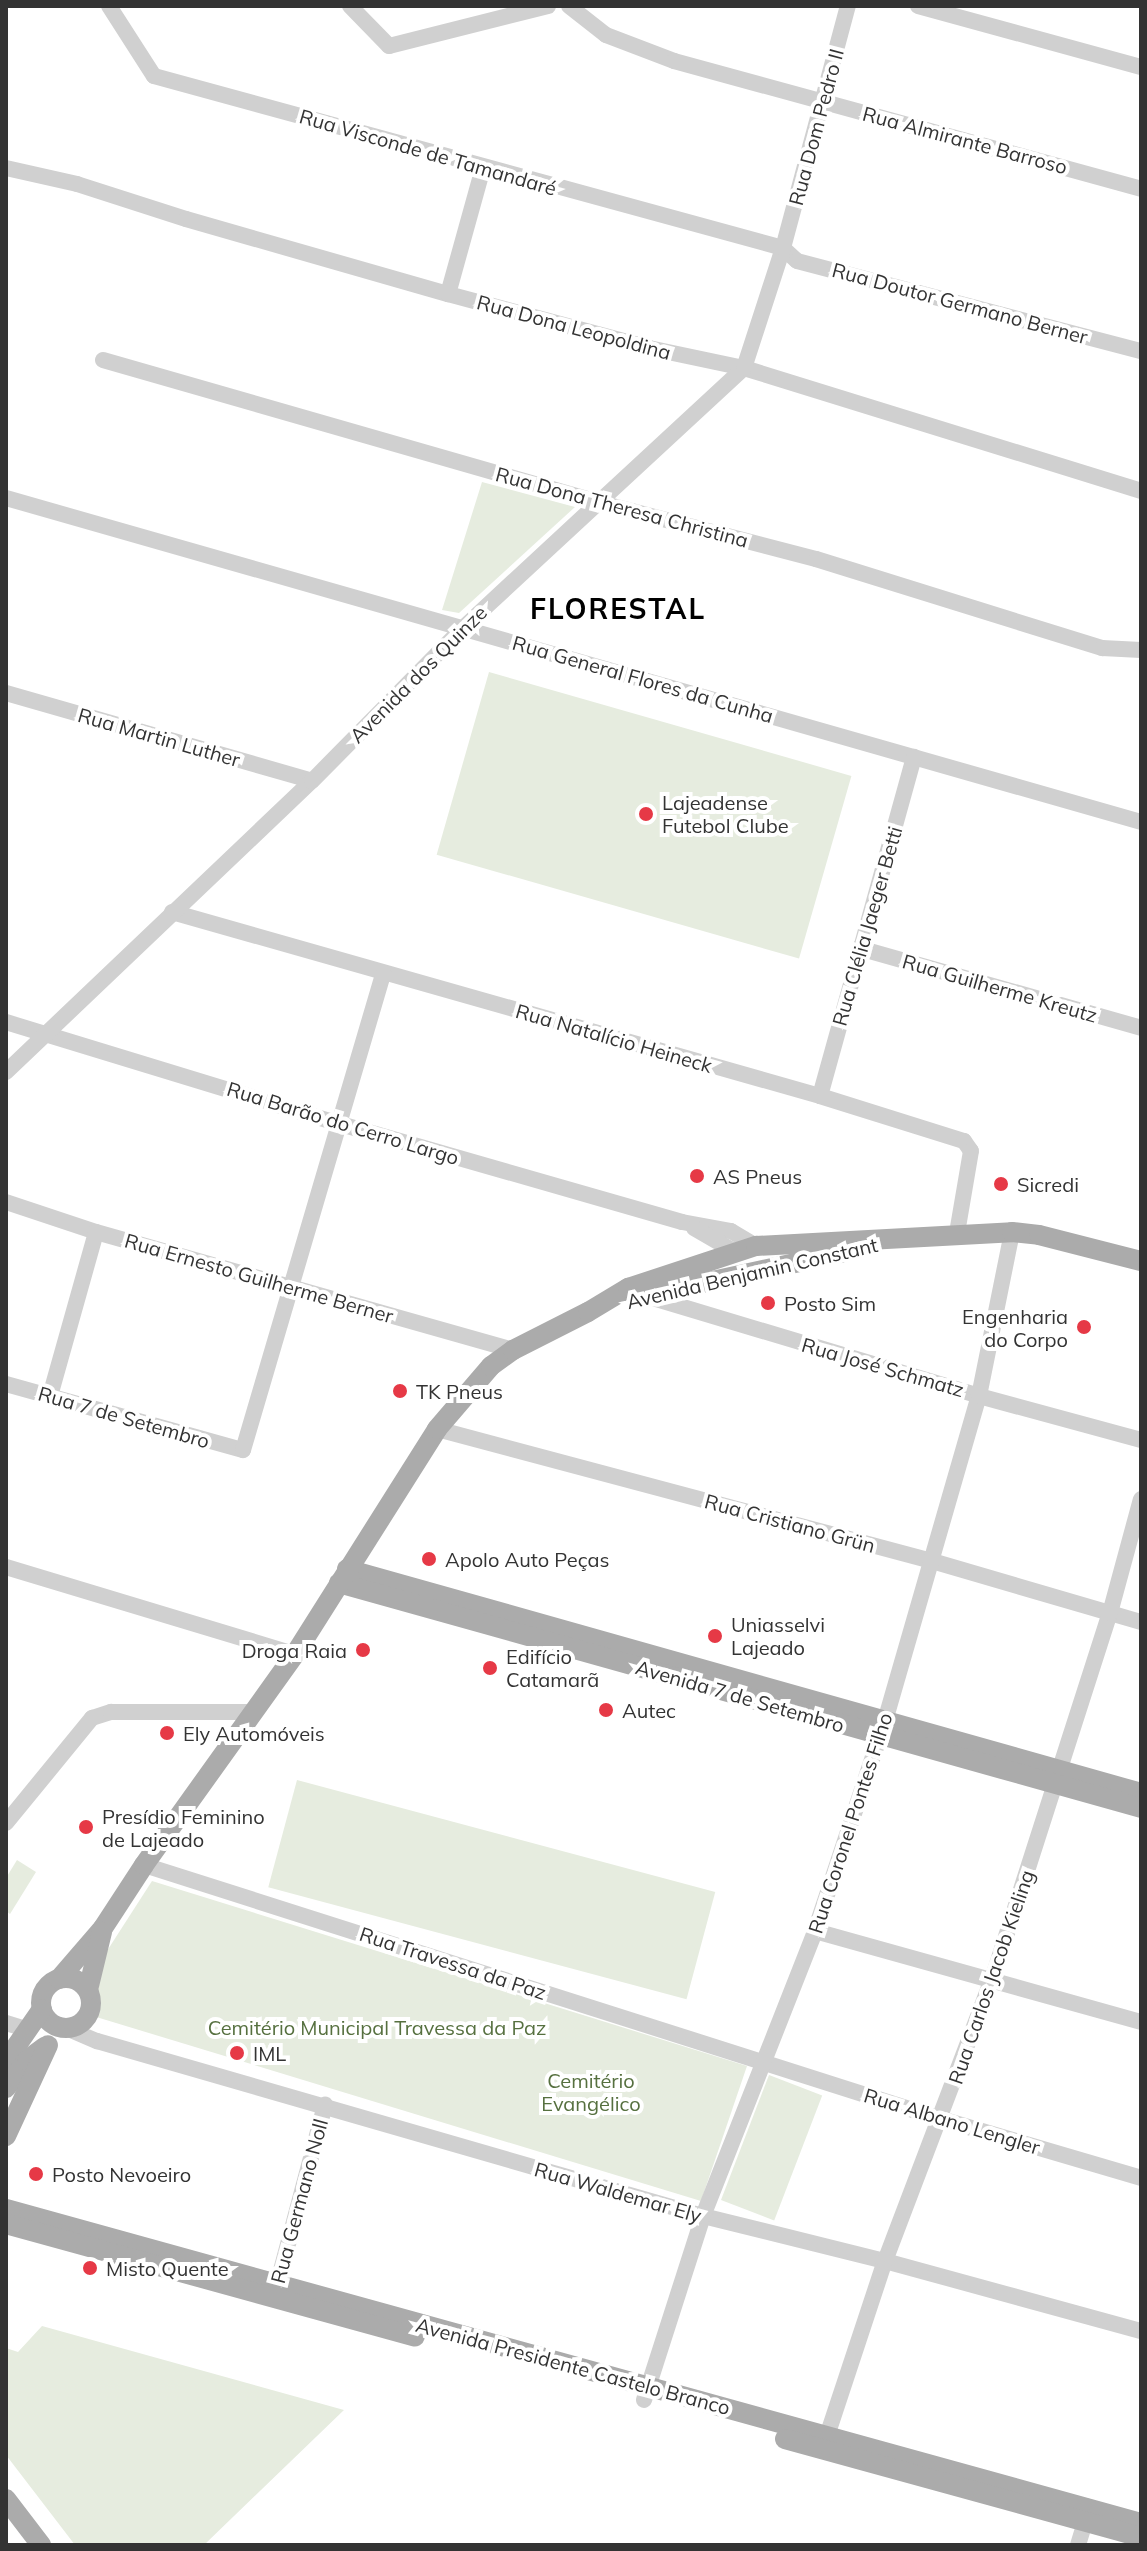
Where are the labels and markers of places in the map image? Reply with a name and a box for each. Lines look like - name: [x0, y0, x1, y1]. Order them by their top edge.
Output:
- place label: Lajeadense Futebol Clube: [662, 790, 789, 837]
- marker: Lajeadense Futebol Clube: [637, 805, 655, 823]
- place label: AS Pneus: [713, 1164, 802, 1188]
- marker: AS Pneus: [688, 1167, 706, 1185]
- place label: Sicredi: [1017, 1172, 1079, 1196]
- marker: Sicredi: [992, 1175, 1010, 1193]
- place label: Posto Sim: [784, 1291, 876, 1315]
- marker: Posto Sim: [759, 1294, 777, 1312]
- place label: Engenharia do Corpo: [962, 1304, 1068, 1351]
- marker: Engenharia do Corpo: [1075, 1318, 1093, 1336]
- place label: TK Pneus: [416, 1379, 503, 1403]
- marker: TK Pneus: [391, 1382, 409, 1400]
- place label: Apolo Auto Peças: [445, 1547, 609, 1571]
- marker: Apolo Auto Peças: [420, 1550, 438, 1568]
- place label: Uniasselvi Lajeado: [731, 1612, 825, 1659]
- marker: Uniasselvi Lajeado: [706, 1627, 724, 1645]
- place label: Droga Raia: [242, 1638, 347, 1662]
- marker: Droga Raia: [354, 1641, 372, 1659]
- place label: Edifício Catamarã: [506, 1644, 599, 1691]
- marker: Edifício Catamarã: [481, 1659, 499, 1677]
- place label: Autec: [622, 1698, 676, 1722]
- marker: Autec: [597, 1701, 615, 1719]
- place label: Ely Automóveis: [183, 1721, 325, 1745]
- marker: Ely Automóveis: [158, 1724, 176, 1742]
- place label: Presídio Feminino de Lajeado: [102, 1804, 265, 1851]
- marker: Presídio Feminino de Lajeado: [77, 1818, 95, 1836]
- place label: IML: [253, 2041, 286, 2065]
- marker: IML: [228, 2044, 246, 2062]
- place label: Posto Nevoeiro: [52, 2162, 191, 2186]
- marker: Posto Nevoeiro: [27, 2165, 45, 2183]
- place label: Misto Quente: [106, 2256, 229, 2280]
- marker: Misto Quente: [81, 2259, 99, 2277]

